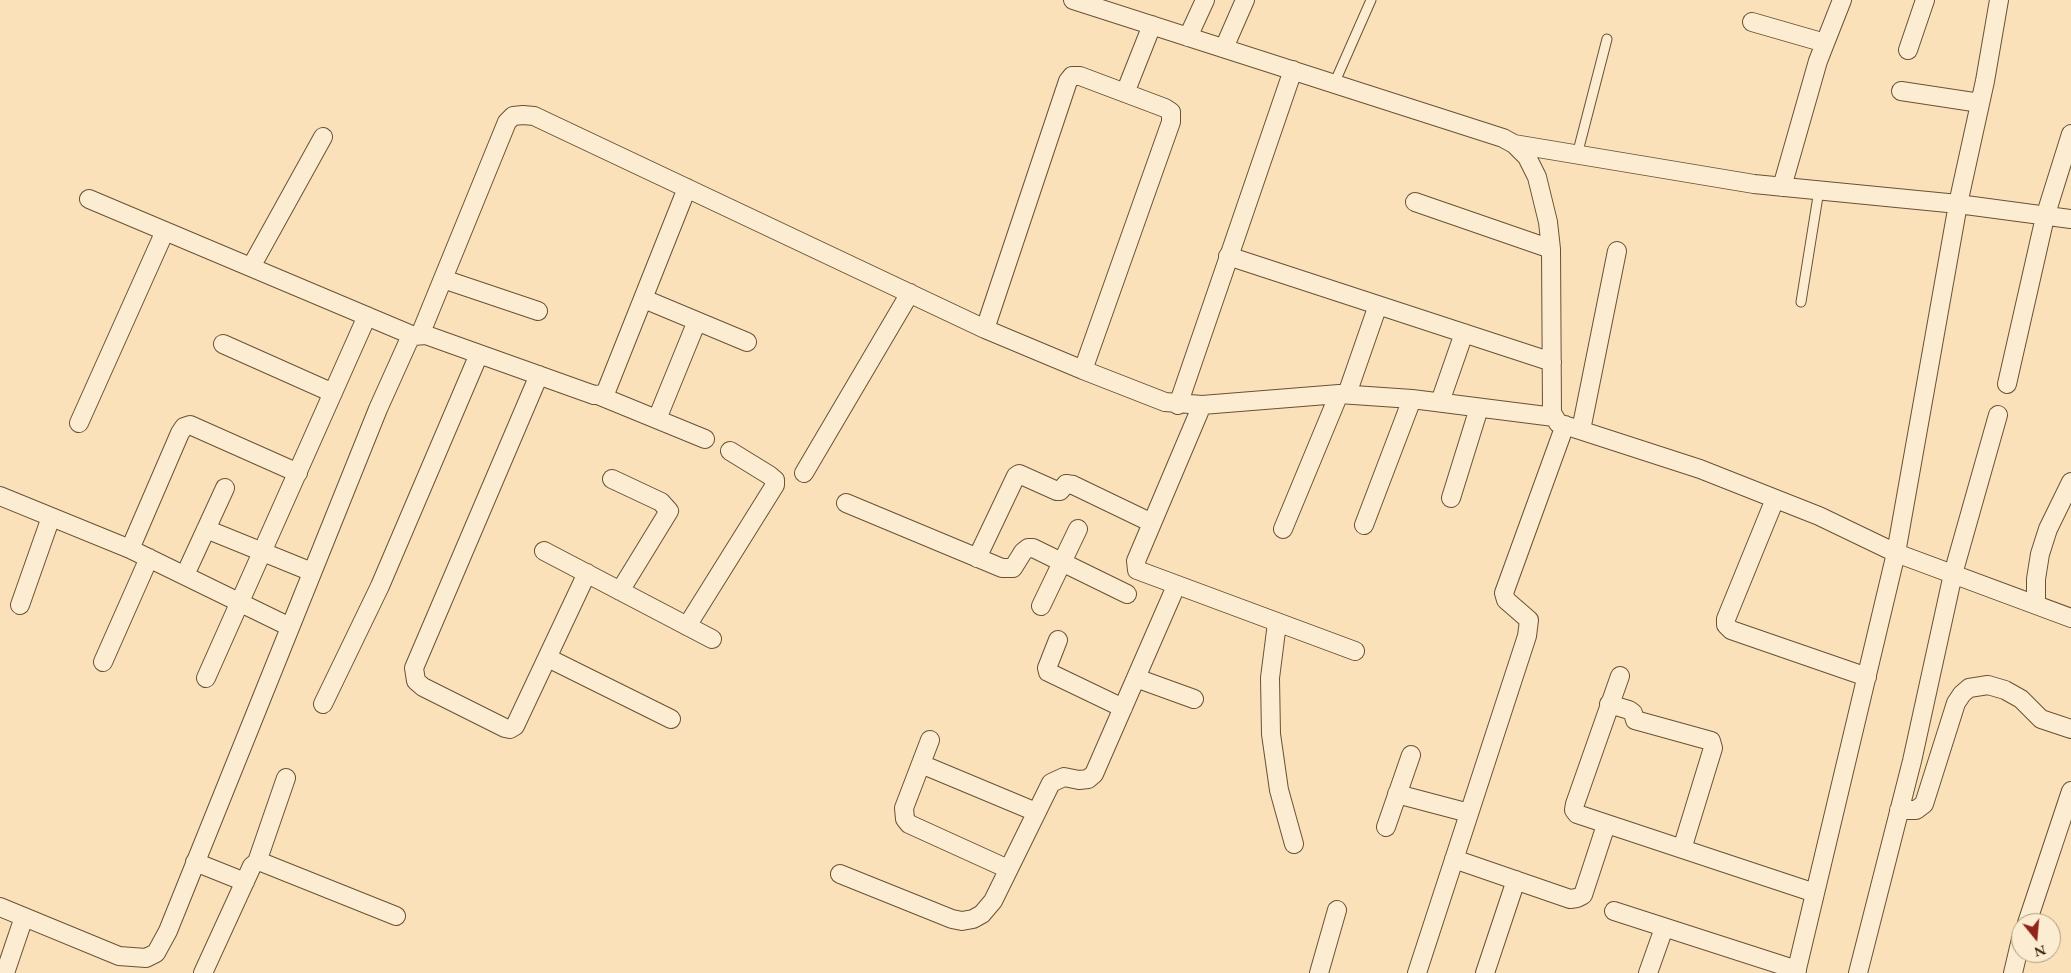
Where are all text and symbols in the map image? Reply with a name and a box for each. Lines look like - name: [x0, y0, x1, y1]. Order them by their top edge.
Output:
- north arrow: [2011, 913, 2061, 963]
- text: N: [2032, 941, 2048, 962]

